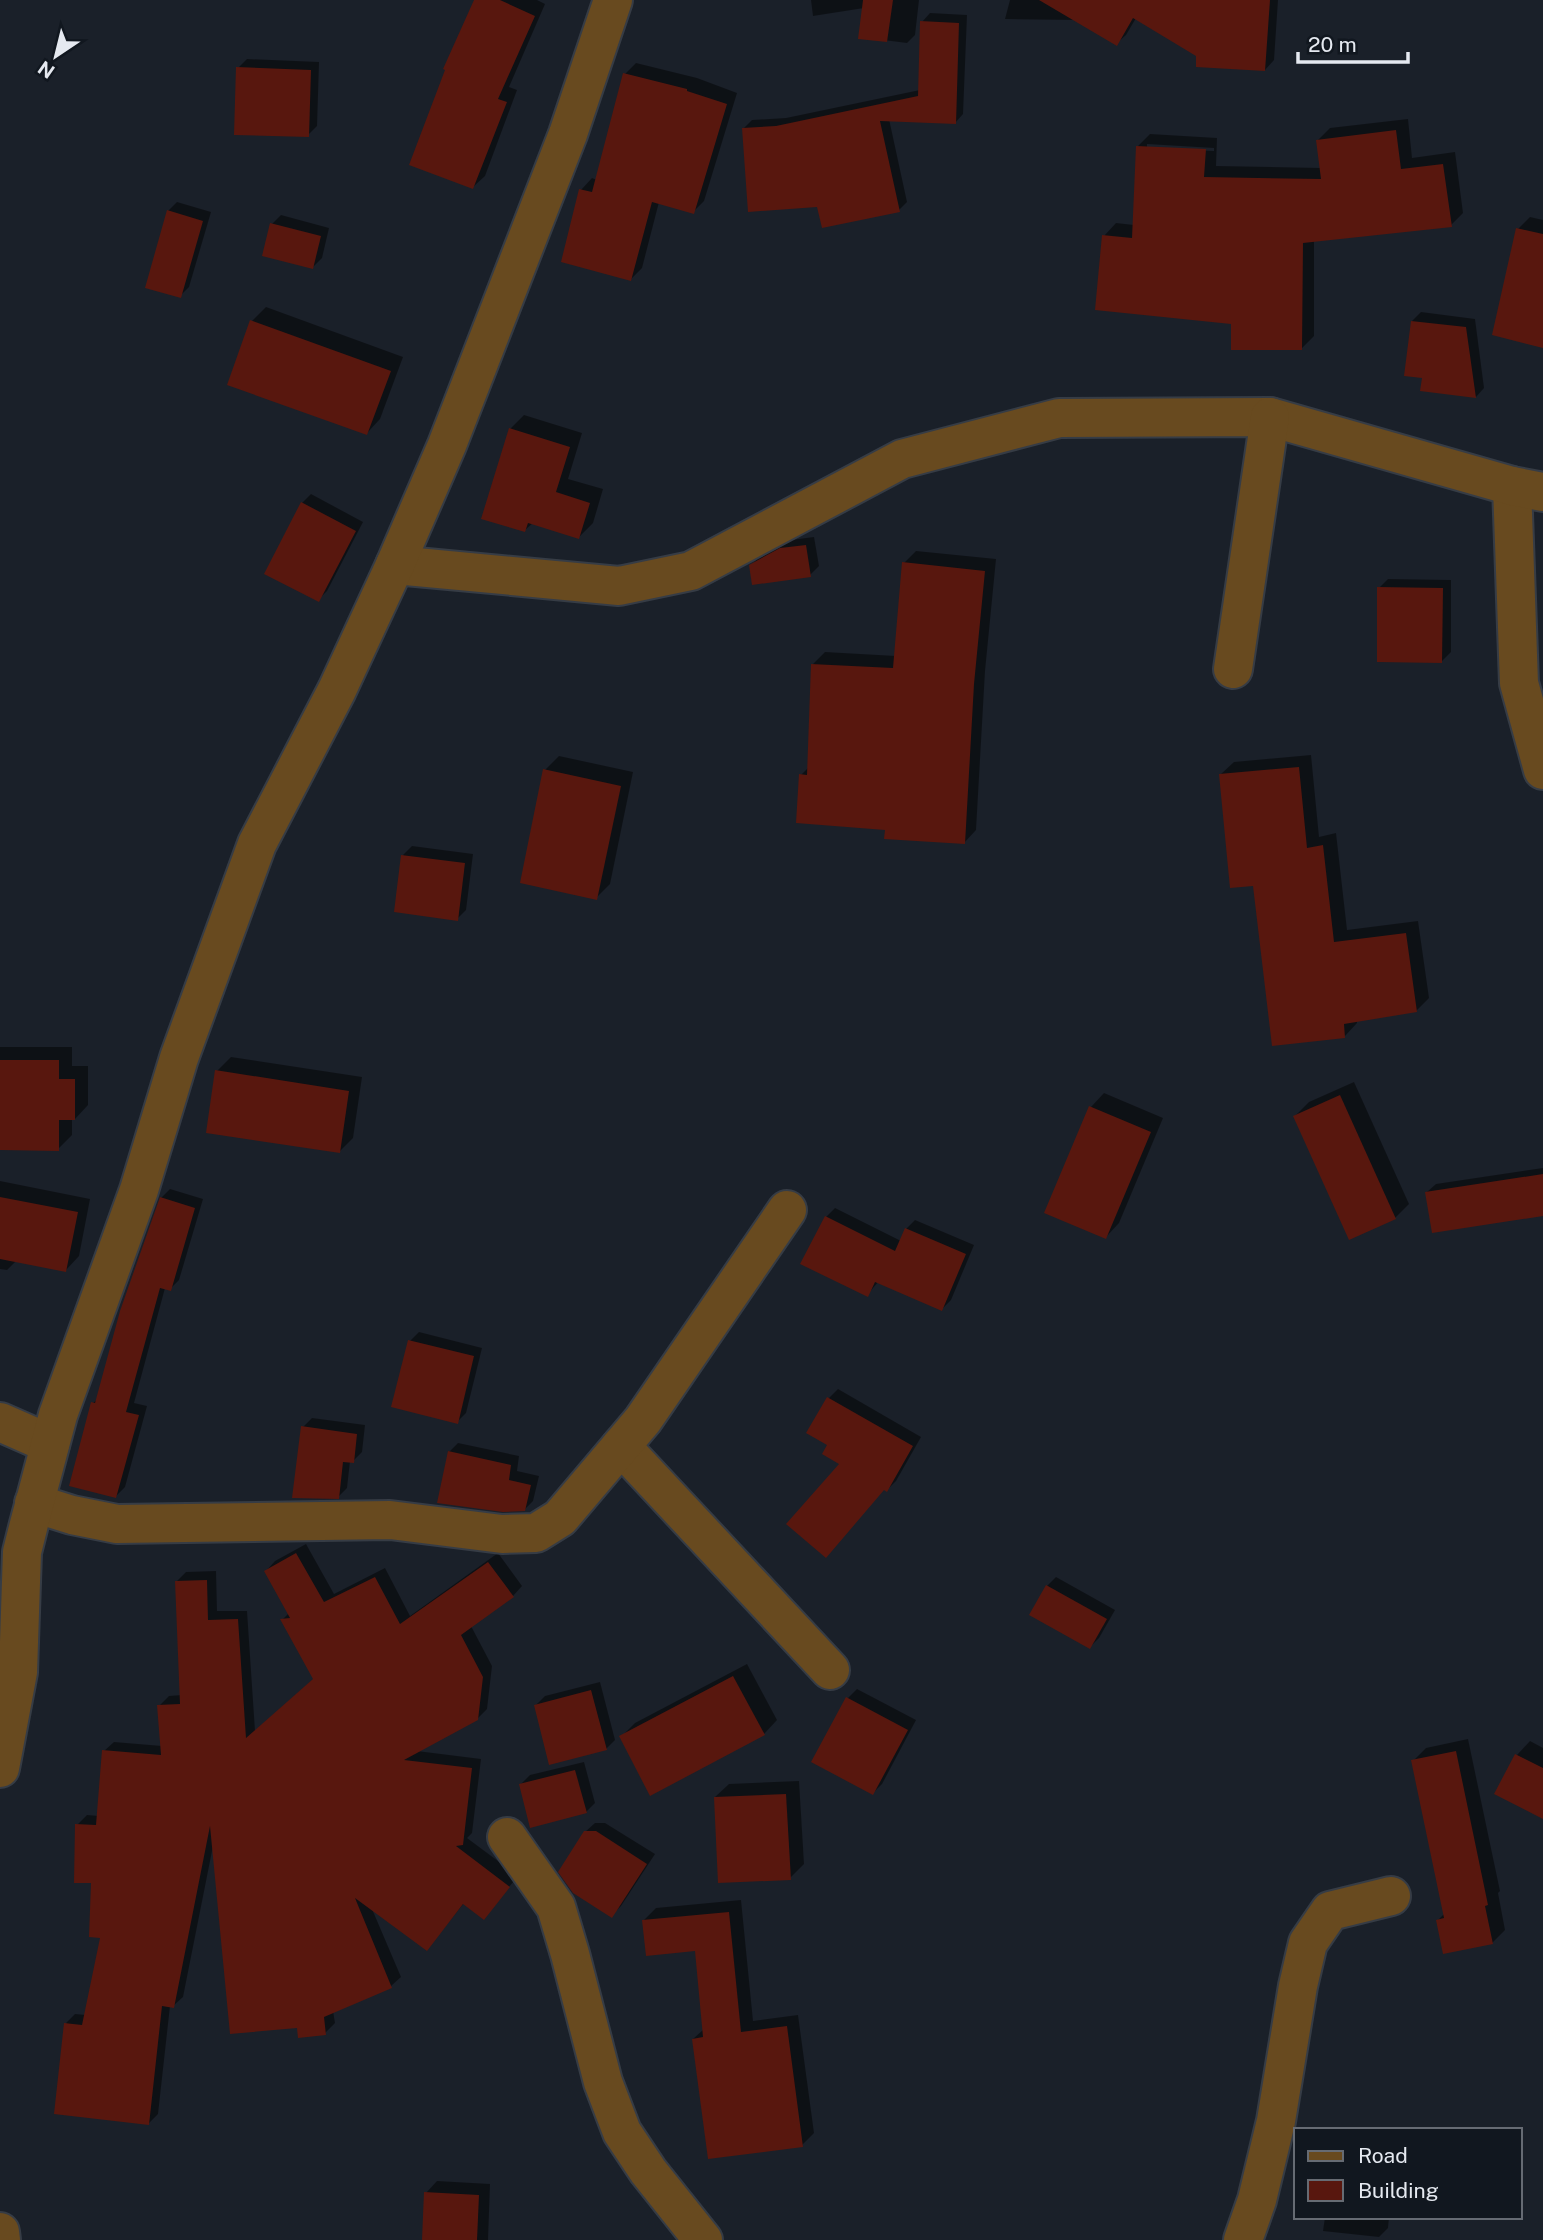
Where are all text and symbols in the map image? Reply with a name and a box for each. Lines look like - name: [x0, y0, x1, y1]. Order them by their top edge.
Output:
- north arrow: [21, 21, 91, 91]
- scale bar: [1298, 21, 1408, 65]
- text: 20 m: [1308, 32, 1357, 57]
- text: N: [34, 57, 59, 83]
- legend: [1294, 2128, 1522, 2219]
- text: Road: [1358, 2143, 1408, 2168]
- text: Building: [1358, 2178, 1439, 2203]

